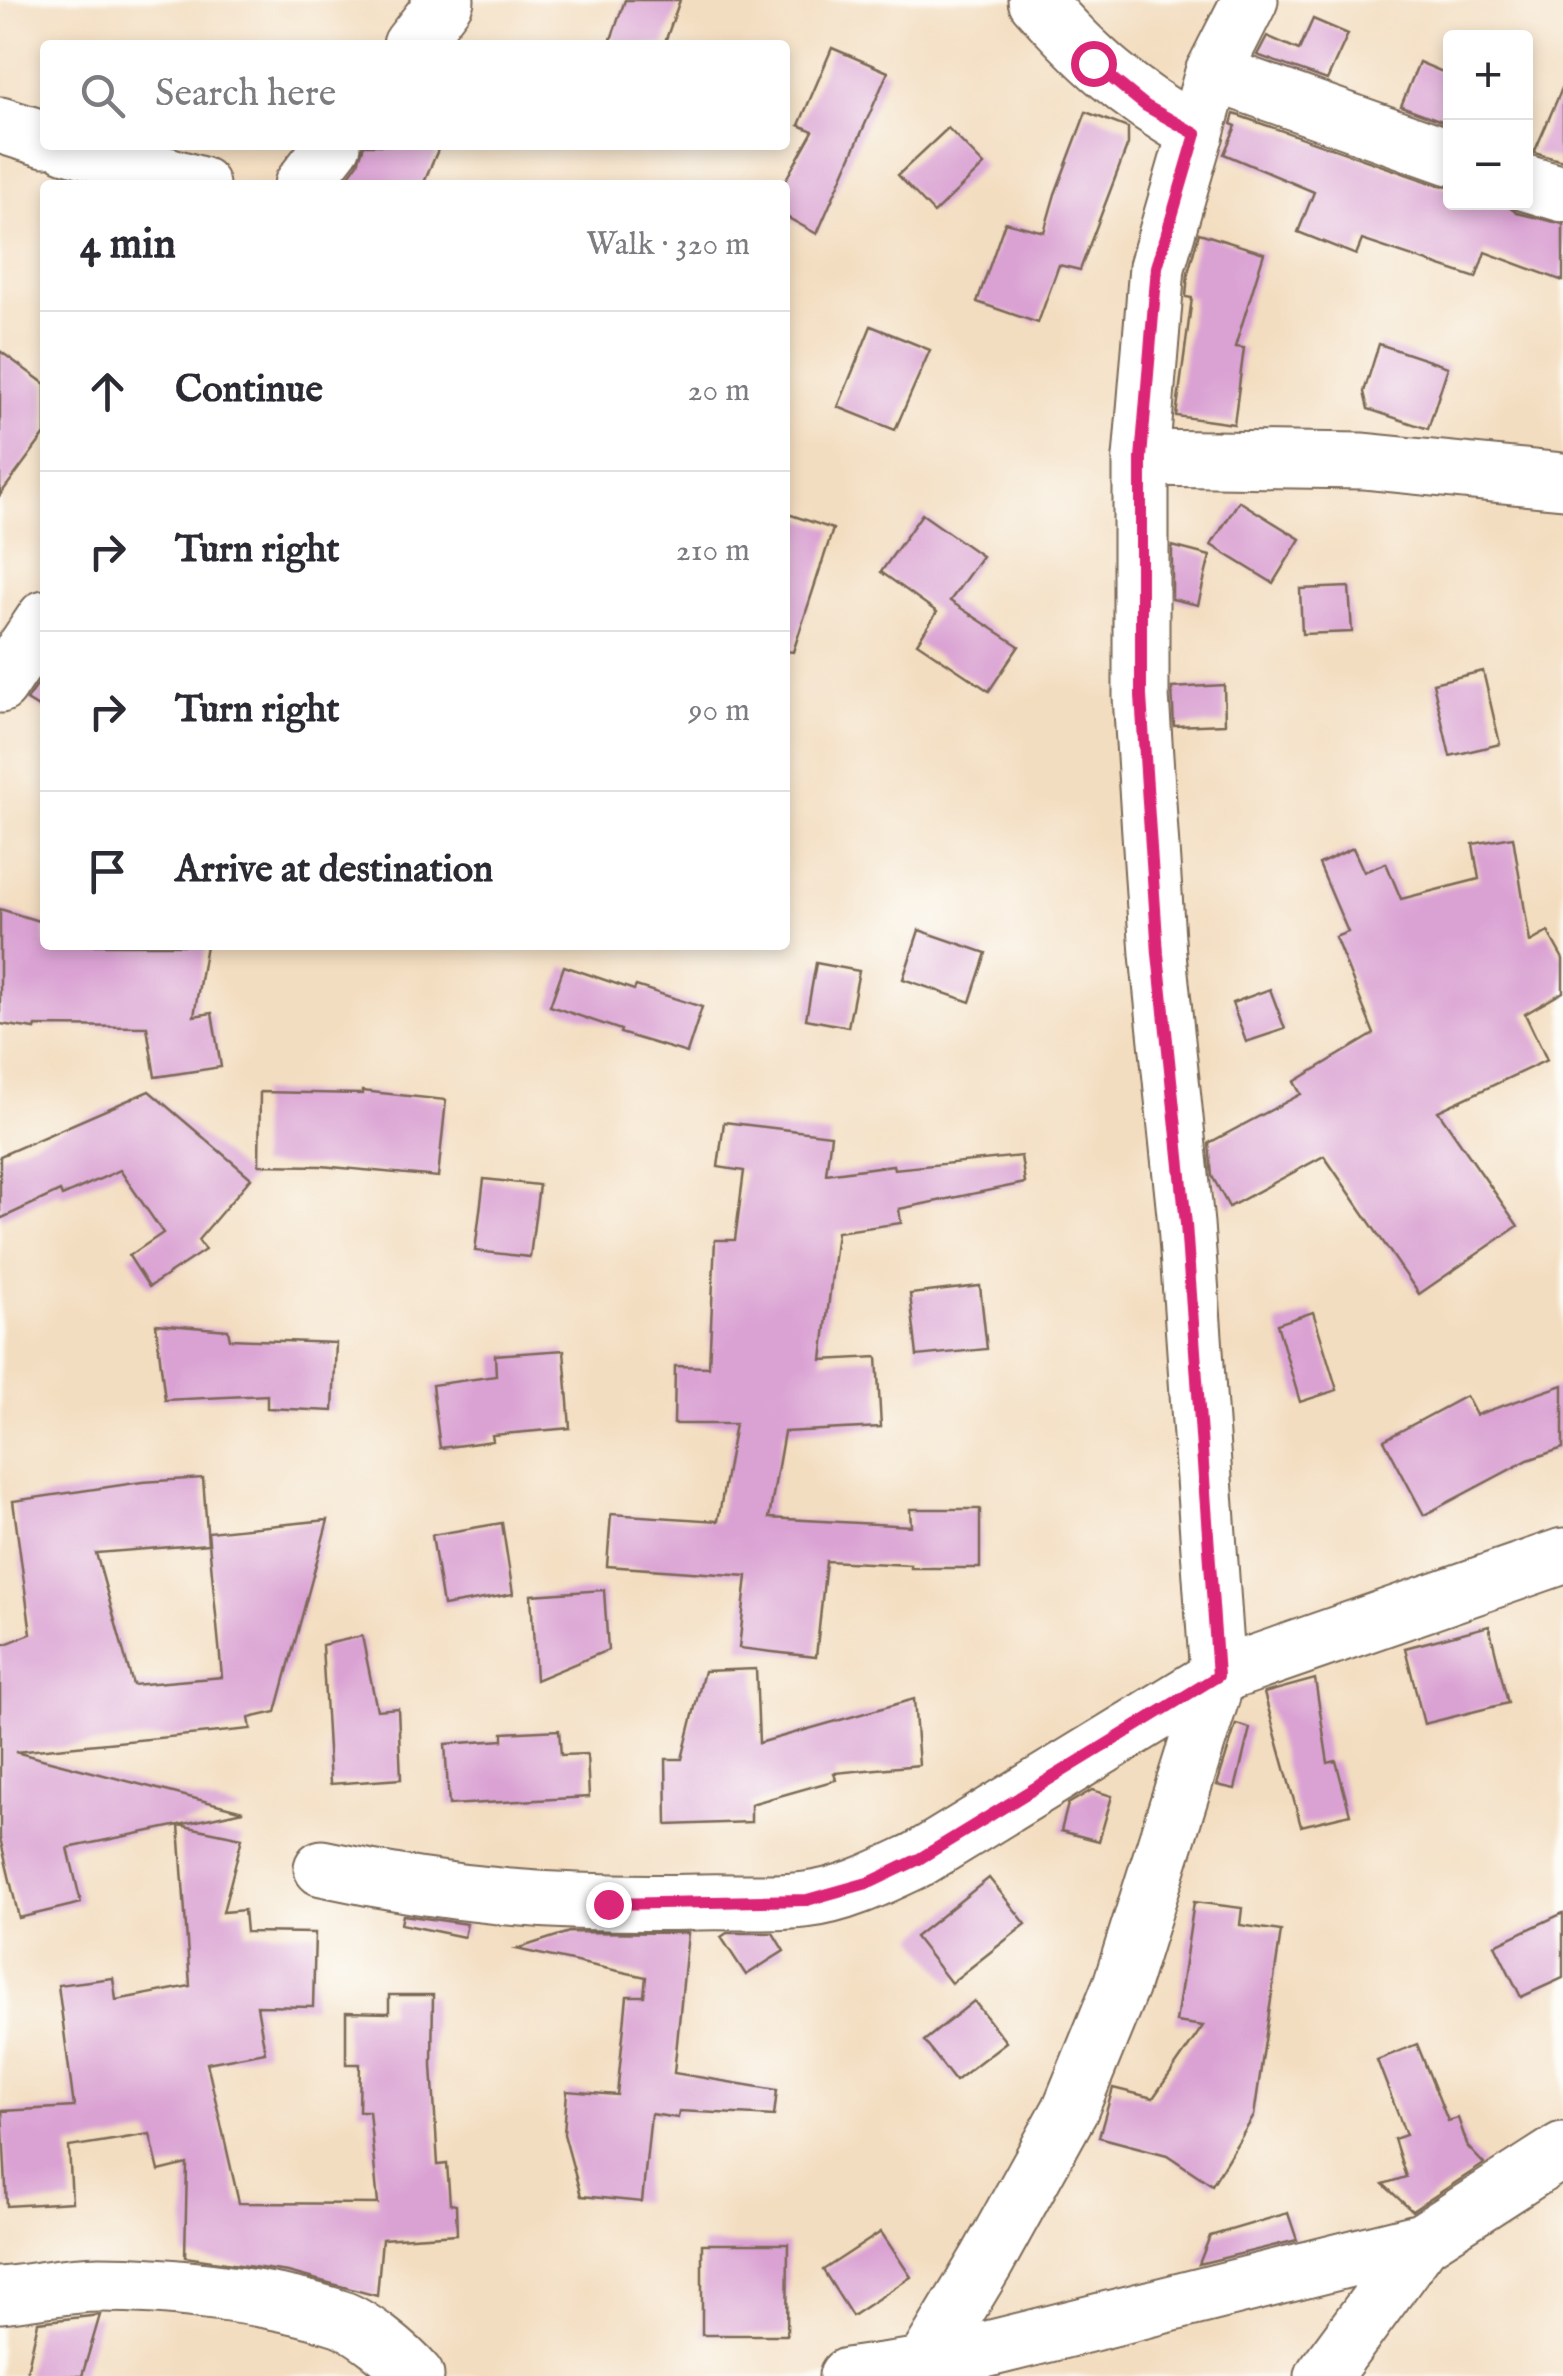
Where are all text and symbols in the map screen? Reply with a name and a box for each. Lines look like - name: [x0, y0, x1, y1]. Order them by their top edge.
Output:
- map controls: [1443, 30, 1533, 210]
- button: +: [1443, 30, 1533, 120]
- search box: [40, 40, 790, 150]
- route start: [1071, 41, 1117, 87]
- icon: search: [75, 68, 130, 123]
- text: Search here: [155, 71, 336, 119]
- button: −: [1443, 120, 1533, 210]
- text: 4 min: [80, 219, 176, 272]
- text: Walk · 320 m: [586, 225, 750, 266]
- icon: ahead: [80, 364, 135, 419]
- text: Continue: [175, 367, 323, 415]
- text: 20 m: [688, 371, 750, 412]
- icon: right: [80, 524, 135, 579]
- text: Turn right: [175, 527, 339, 575]
- text: 210 m: [676, 531, 750, 572]
- icon: right: [80, 684, 135, 739]
- text: Turn right: [175, 687, 339, 735]
- text: 90 m: [689, 691, 750, 732]
- icon: arrive: [80, 844, 135, 899]
- text: Arrive at destination: [175, 847, 493, 895]
- route end: [586, 1882, 632, 1928]

